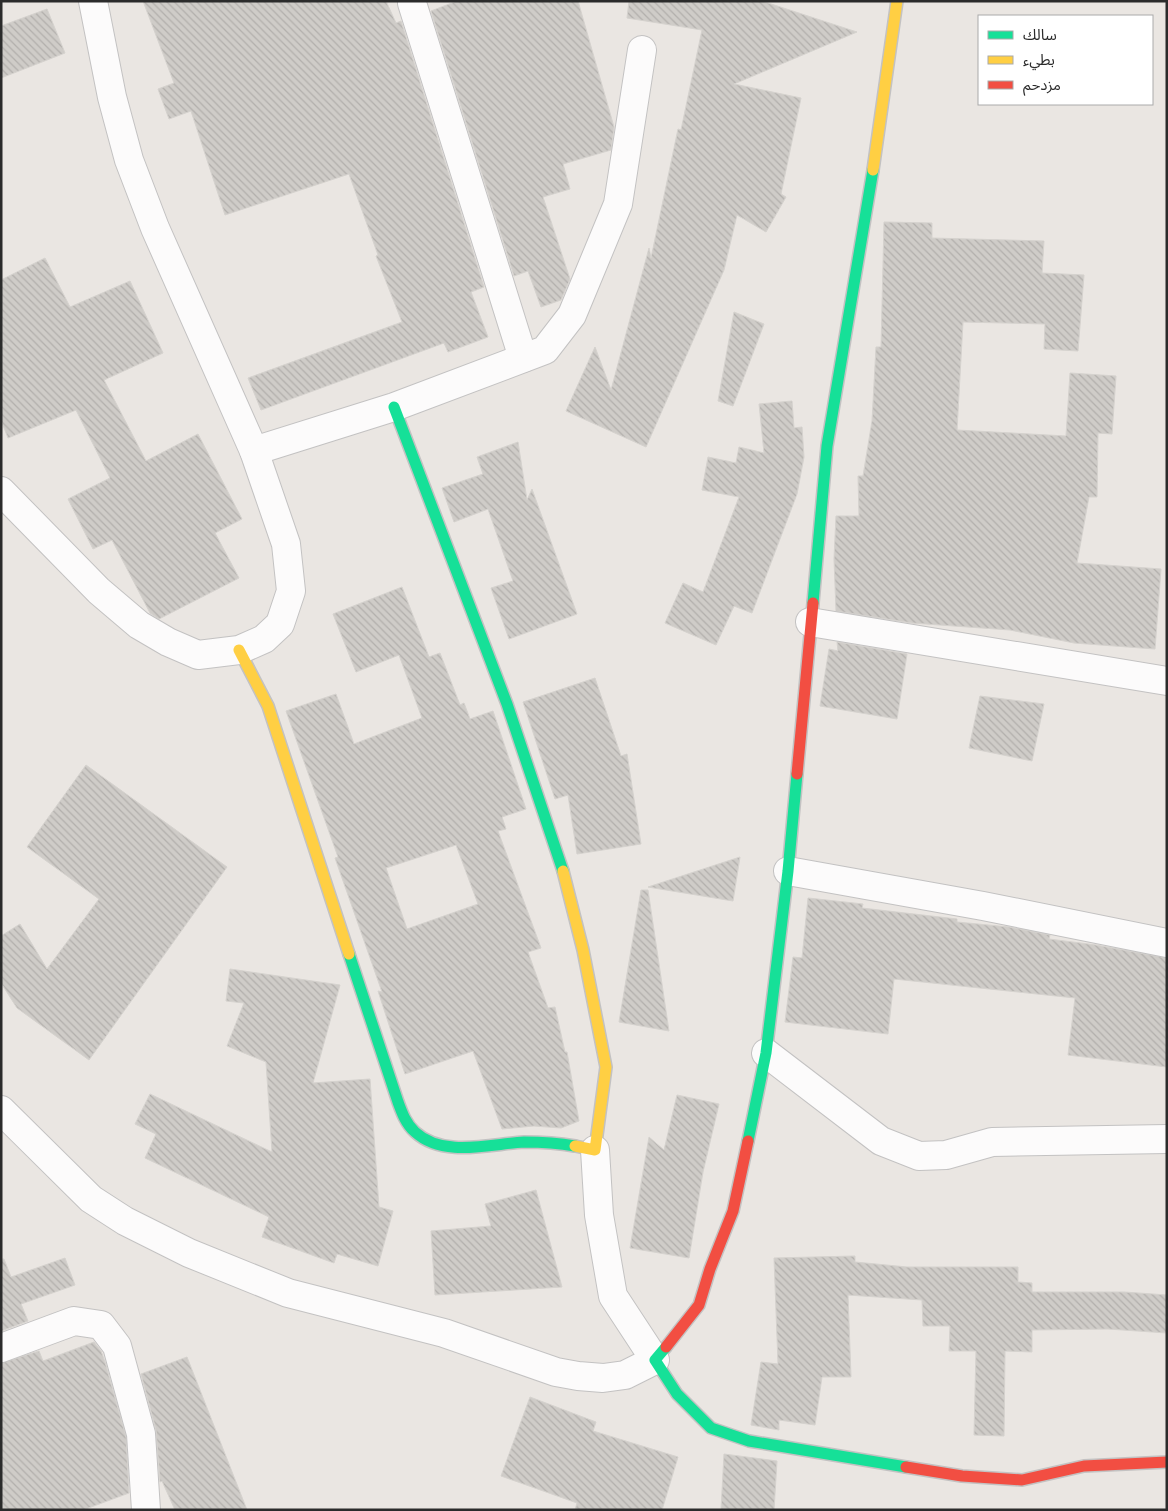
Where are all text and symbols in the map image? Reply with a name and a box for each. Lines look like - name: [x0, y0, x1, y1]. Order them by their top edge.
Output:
- legend: [978, 15, 1153, 105]
- text: سالك: [1023, 25, 1057, 44]
- text: بطيء: [1023, 50, 1055, 71]
- text: مزدحم: [1023, 75, 1061, 96]

